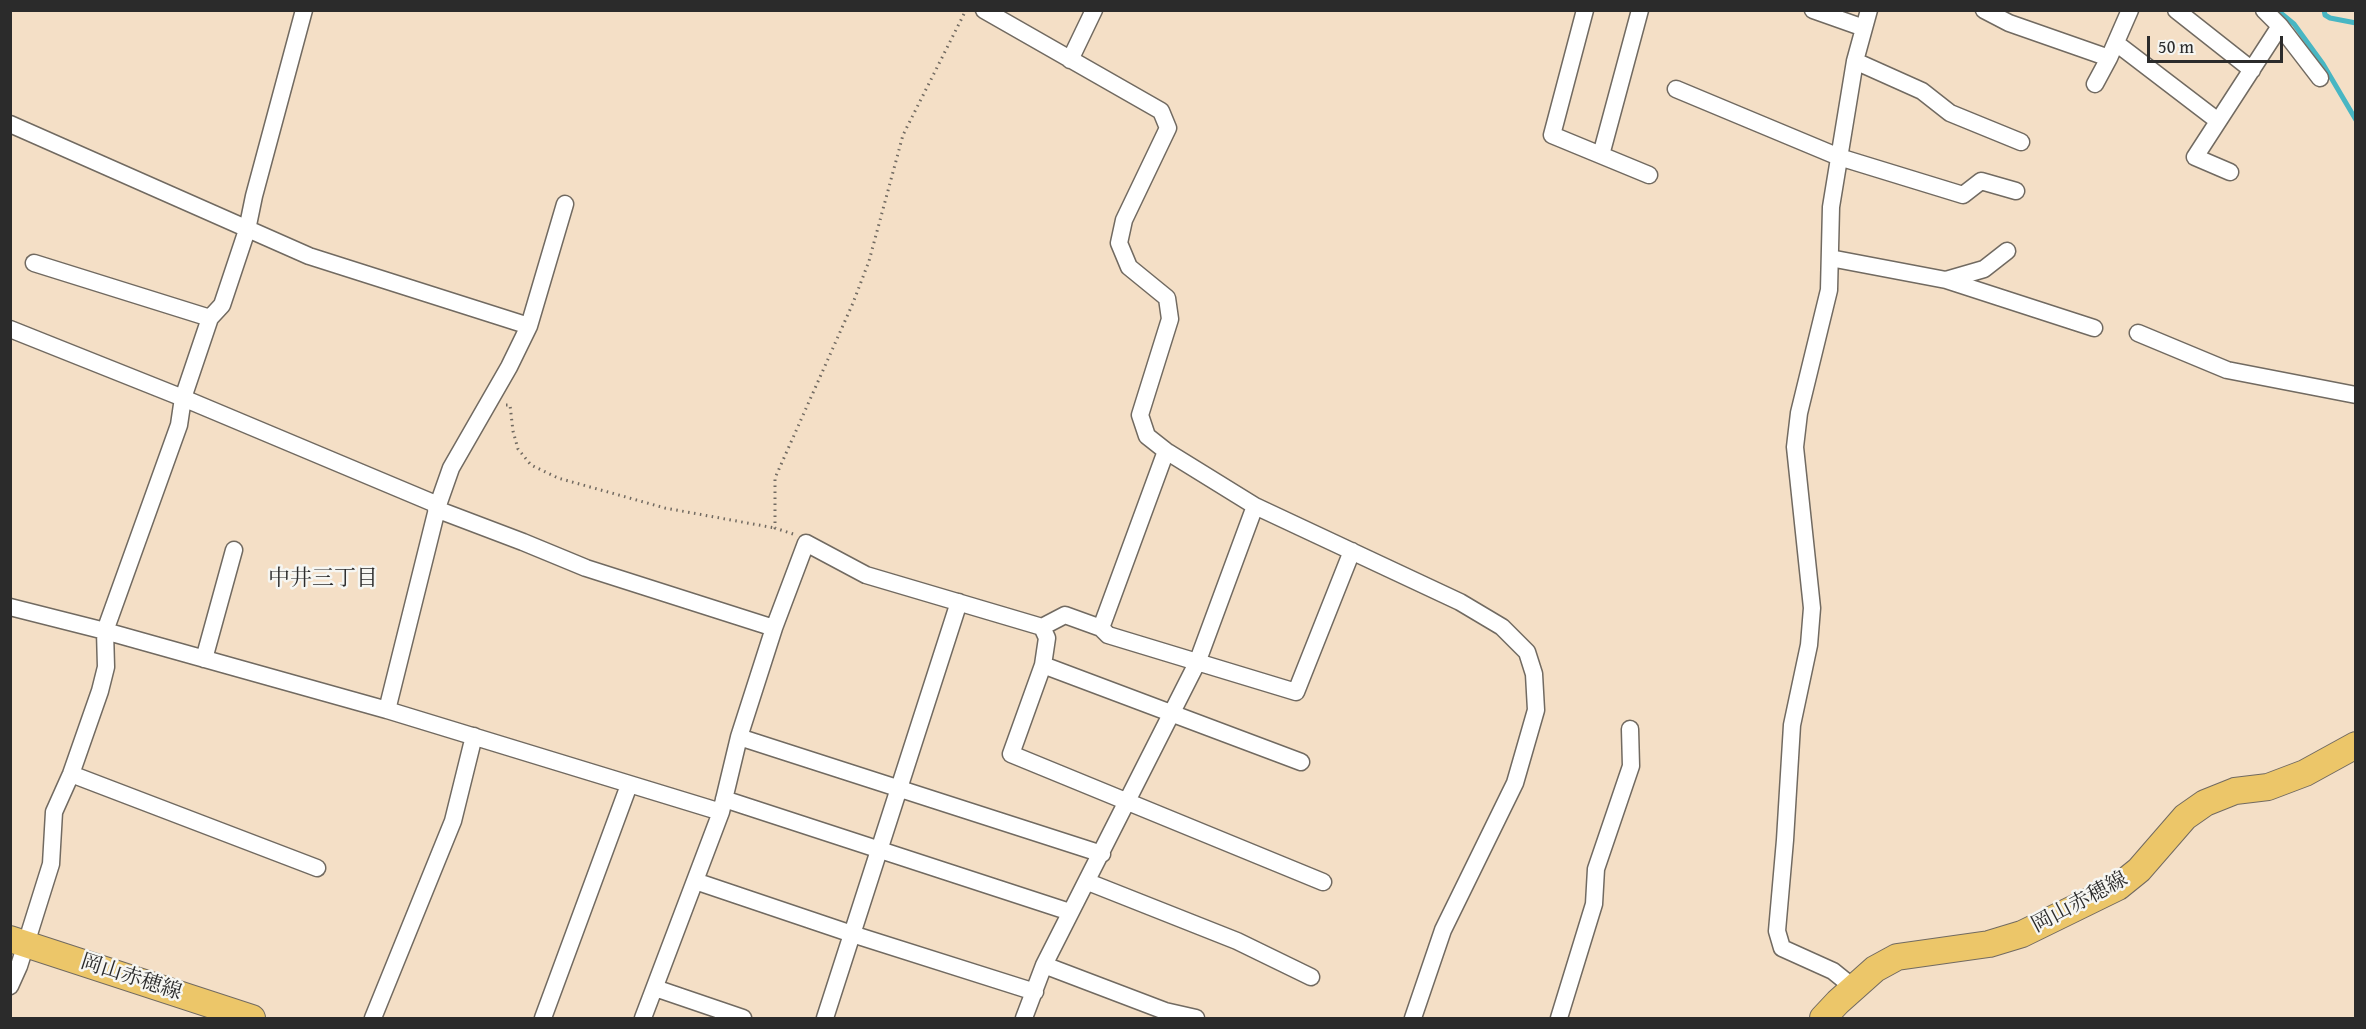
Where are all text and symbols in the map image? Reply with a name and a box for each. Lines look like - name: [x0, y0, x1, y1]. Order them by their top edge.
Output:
- scale bar: [2150, 24, 2286, 62]
- text: 50 m: [2158, 33, 2194, 60]
- district label: 中井三丁目: [268, 566, 378, 592]
- street label: 岡山赤穂線: [2028, 867, 2132, 939]
- street label: 岡山赤穂線: [77, 950, 185, 1006]

